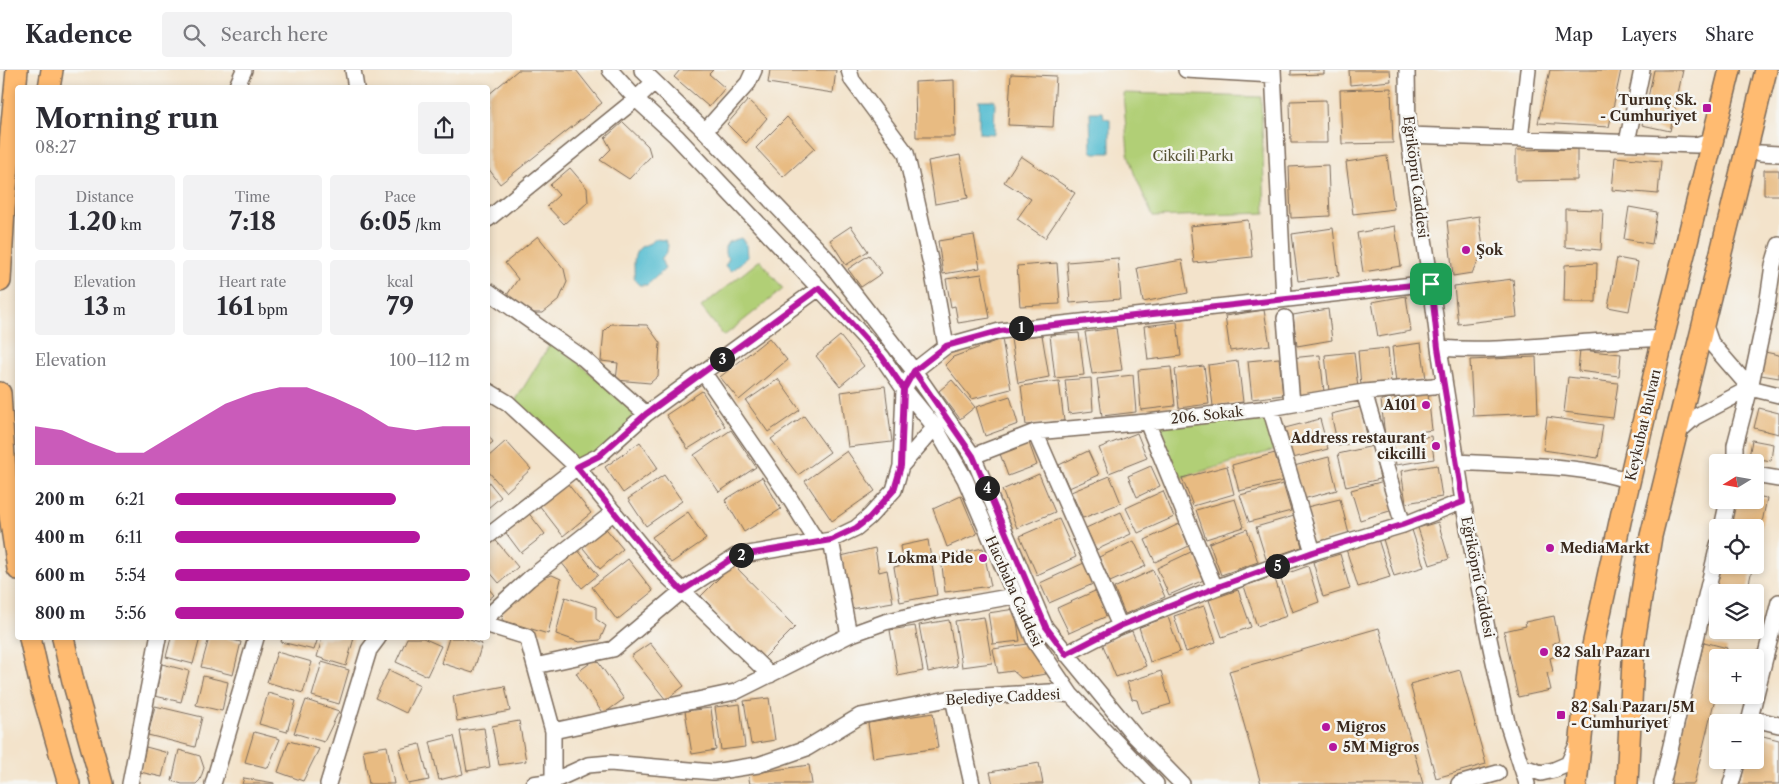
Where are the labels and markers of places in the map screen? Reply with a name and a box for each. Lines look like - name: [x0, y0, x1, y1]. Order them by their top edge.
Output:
- place label: Turunç Sk. - Cumhuriyet: [1600, 91, 1697, 125]
- marker: Turunç Sk. - Cumhuriyet: [1701, 102, 1713, 114]
- place label: Şok: [1476, 241, 1504, 259]
- marker: Şok: [1460, 244, 1472, 256]
- pin: [1410, 263, 1452, 305]
- pin: 1: [1008, 316, 1034, 340]
- pin: 3: [710, 346, 734, 372]
- place label: A101: [1383, 396, 1417, 414]
- marker: A101: [1420, 399, 1432, 411]
- place label: Address restaurant cikcilli: [1290, 429, 1426, 463]
- marker: Address restaurant cikcilli: [1430, 440, 1442, 452]
- pin: 4: [974, 476, 1000, 500]
- place label: MediaMarkt: [1560, 539, 1650, 557]
- pin: 2: [728, 542, 754, 568]
- marker: MediaMarkt: [1544, 542, 1556, 554]
- place label: Lokma Pide: [888, 549, 973, 567]
- marker: Lokma Pide: [977, 552, 989, 564]
- pin: 5: [1264, 554, 1290, 578]
- place label: 82 Salı Pazarı: [1554, 643, 1650, 661]
- marker: 82 Salı Pazarı: [1538, 646, 1550, 658]
- place label: 82 Salı Pazarı/5M - Cumhuriyet: [1571, 698, 1695, 732]
- marker: 82 Salı Pazarı/5M - Cumhuriyet: [1555, 709, 1567, 721]
- place label: Migros: [1336, 718, 1386, 736]
- marker: Migros: [1320, 721, 1332, 733]
- place label: 5M Migros: [1343, 738, 1419, 756]
- marker: 5M Migros: [1327, 741, 1339, 753]

